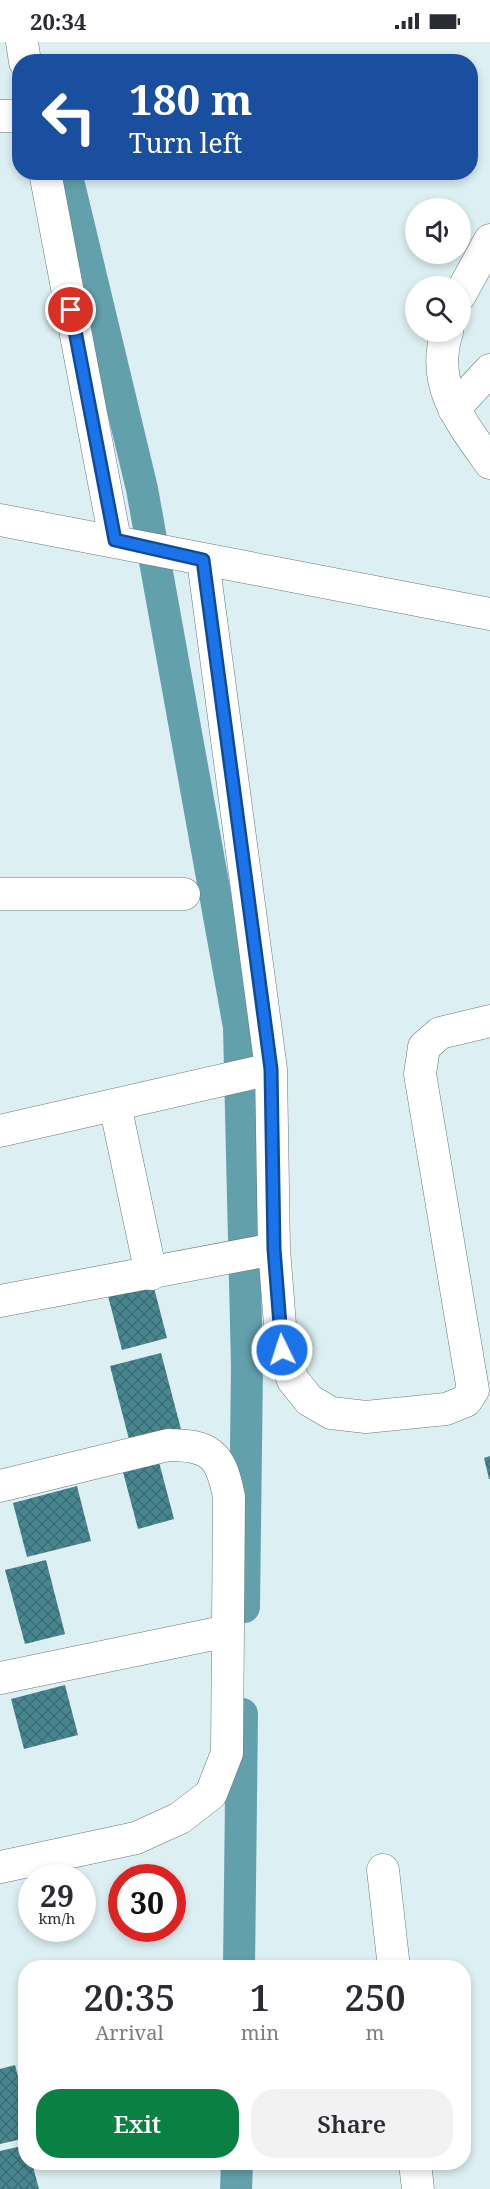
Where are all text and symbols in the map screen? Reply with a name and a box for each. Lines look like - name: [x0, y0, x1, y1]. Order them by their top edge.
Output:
- text: 20:34: [30, 6, 86, 36]
- text: 180 m: [129, 70, 253, 127]
- icon: left: [30, 78, 108, 156]
- text: Turn left: [129, 124, 242, 161]
- map controls: [405, 198, 471, 342]
- button: sound: [405, 198, 471, 264]
- button: search: [405, 276, 471, 342]
- pin: [45, 284, 96, 335]
- icon: arrive: [54, 293, 87, 326]
- position arrow: [250, 1318, 314, 1382]
- speed limit sign: 30: [108, 1864, 186, 1942]
- text: 29: [40, 1875, 74, 1916]
- text: km/h: [39, 1908, 75, 1928]
- text: 20:35: [84, 1973, 175, 2022]
- text: 1: [250, 1973, 270, 2022]
- text: 250: [345, 1973, 405, 2022]
- text: Arrival: [95, 2019, 164, 2046]
- text: min: [241, 2019, 279, 2046]
- text: m: [366, 2019, 384, 2046]
- button: Exit: [36, 2089, 239, 2158]
- button: Share: [251, 2089, 453, 2158]

